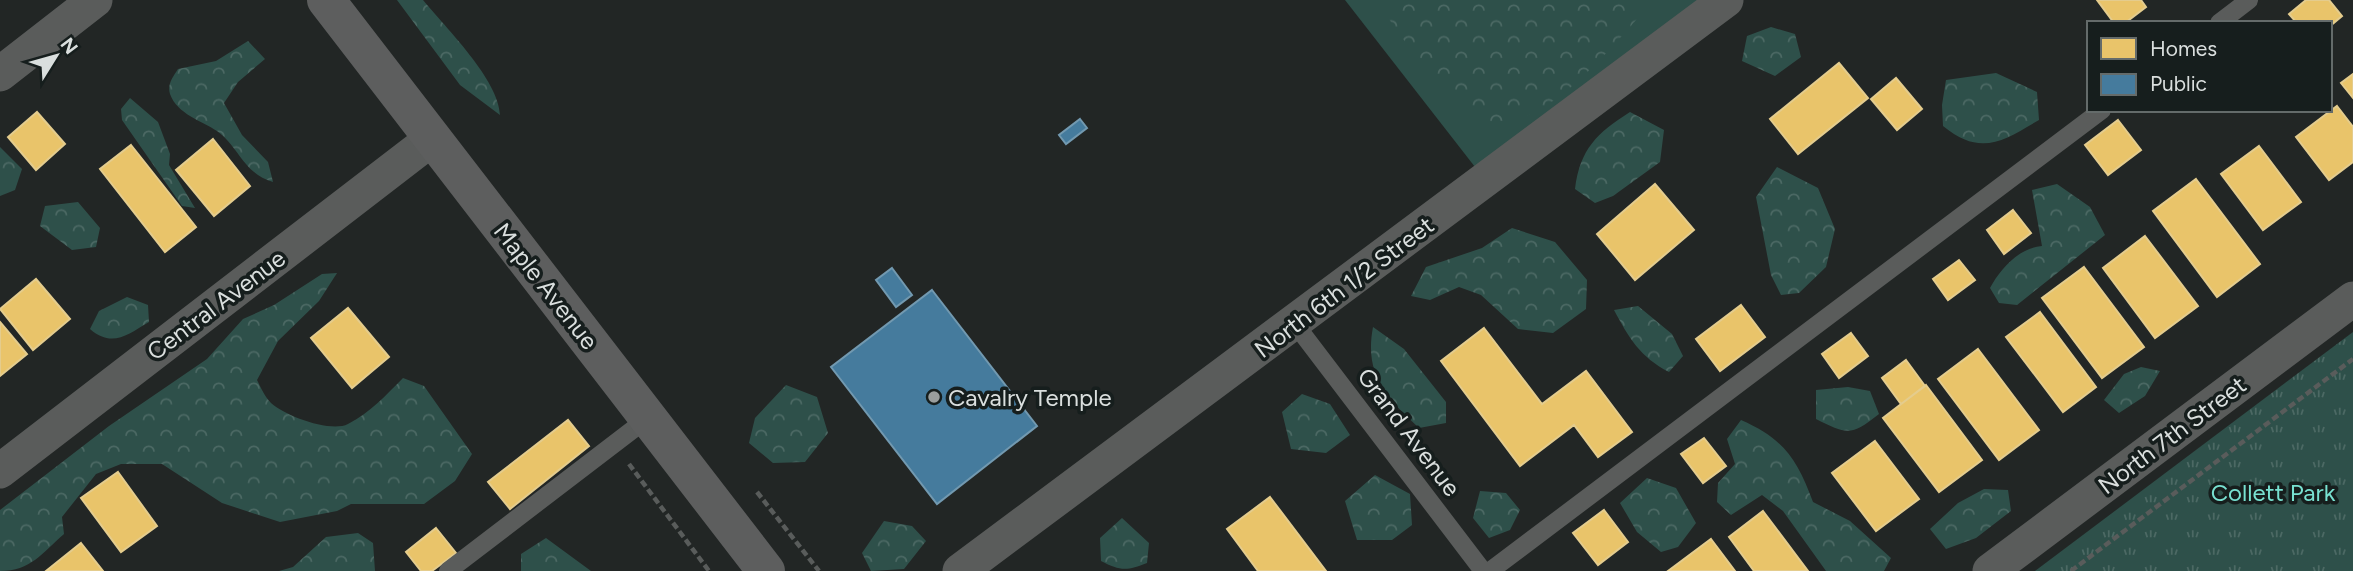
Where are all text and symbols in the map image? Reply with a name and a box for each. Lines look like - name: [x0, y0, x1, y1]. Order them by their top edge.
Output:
- north arrow: [21, 21, 91, 91]
- legend: [2087, 21, 2332, 112]
- text: N: [56, 33, 83, 59]
- text: Homes: [2150, 36, 2217, 61]
- text: Public: [2150, 71, 2207, 96]
- street label: North 6th 1/2 Street: [1249, 210, 1439, 364]
- street label: Maple Avenue: [488, 217, 604, 355]
- street label: Central Avenue: [141, 244, 291, 366]
- street label: Grand Avenue: [1351, 362, 1467, 502]
- street label: North 7th Street: [2092, 370, 2252, 500]
- place label: Cavalry Temple: [948, 383, 1112, 412]
- marker: Cavalry Temple: [926, 389, 942, 405]
- park label: Collett Park: [2211, 478, 2336, 507]

